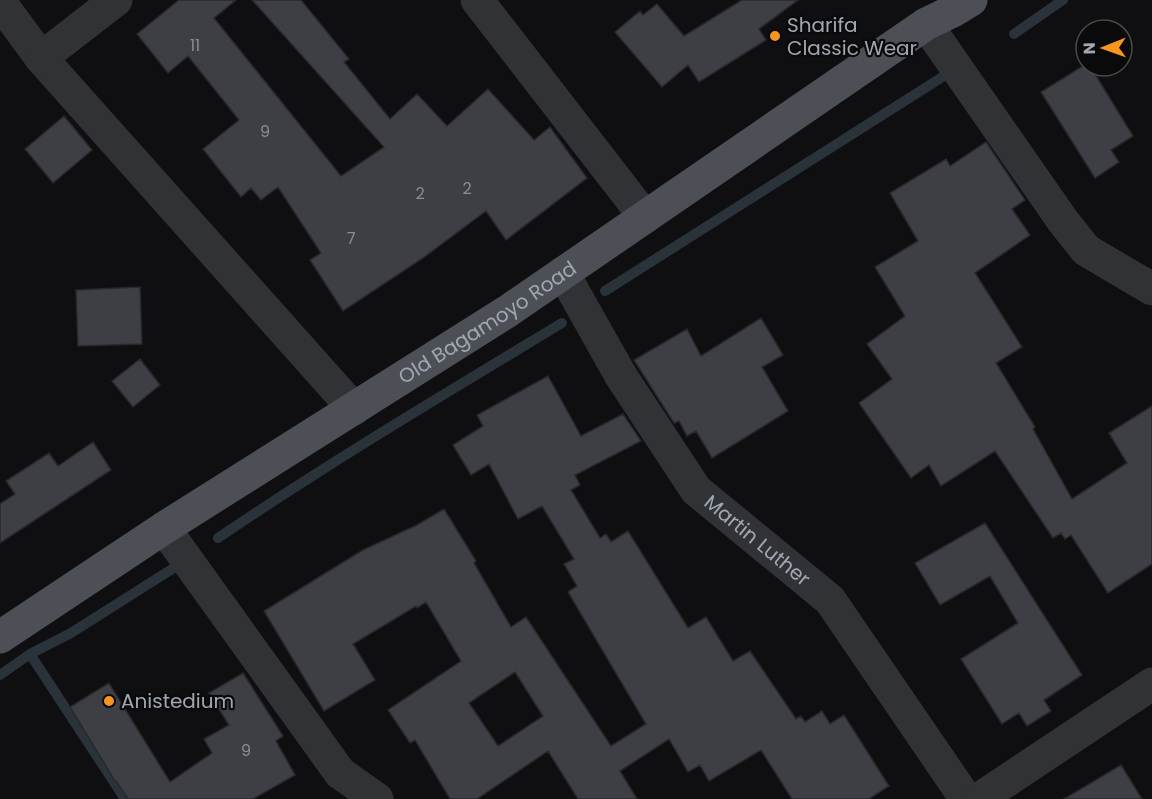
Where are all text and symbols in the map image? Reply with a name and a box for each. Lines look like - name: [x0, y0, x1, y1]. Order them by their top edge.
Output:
- place label: Sharifa Classic Wear: [787, 11, 917, 62]
- north arrow: [1074, 18, 1134, 78]
- marker: Sharifa Classic Wear: [768, 29, 782, 43]
- house number: 11: [190, 34, 200, 57]
- text: N: [1078, 42, 1101, 54]
- house number: 9: [260, 120, 270, 143]
- house number: 2: [462, 177, 472, 200]
- house number: 2: [415, 182, 425, 205]
- house number: 7: [347, 227, 356, 250]
- street label: Old Bagamoyo Road: [393, 254, 582, 391]
- street label: Martin Luther: [698, 488, 816, 592]
- place label: Anistedium: [121, 687, 234, 715]
- marker: Anistedium: [102, 694, 116, 708]
- house number: 9: [241, 739, 251, 762]

